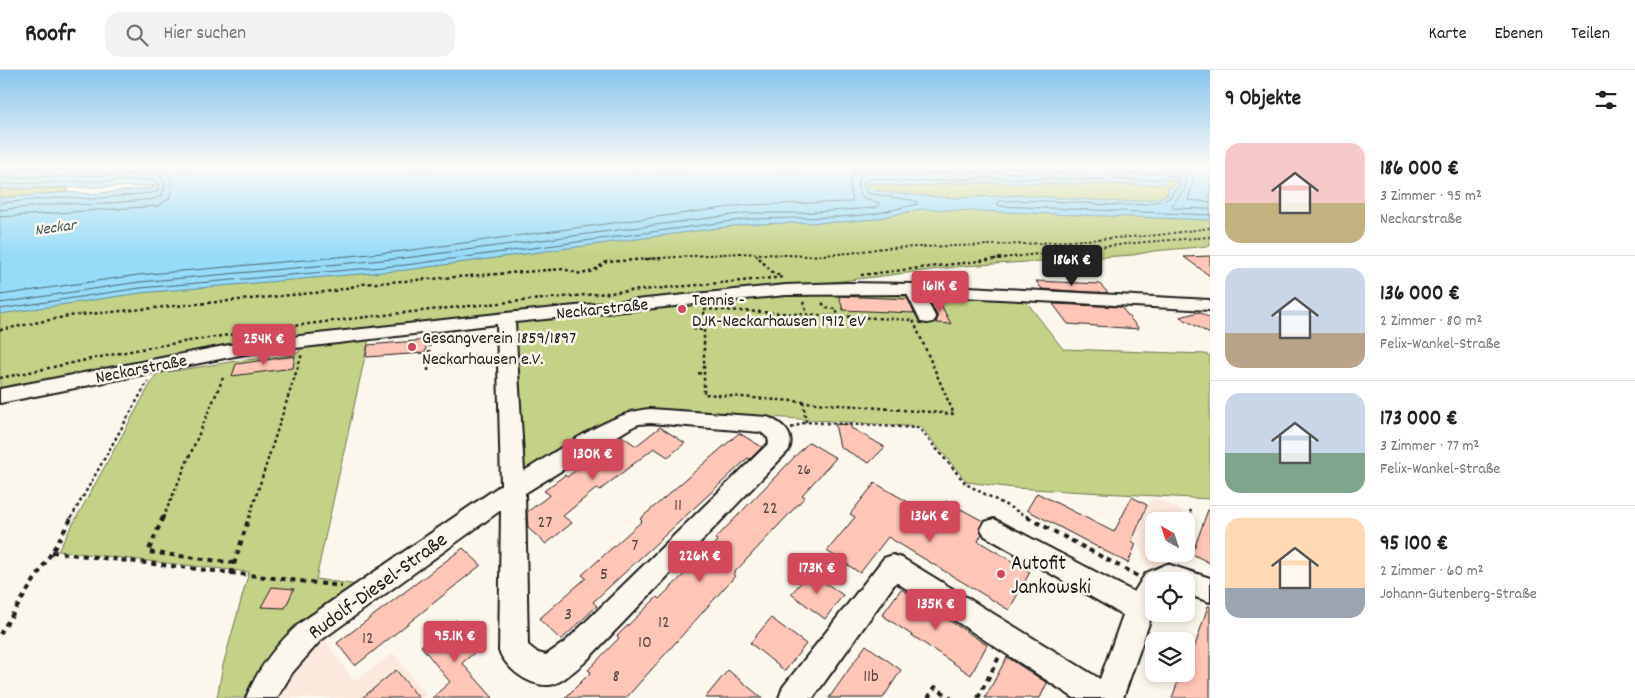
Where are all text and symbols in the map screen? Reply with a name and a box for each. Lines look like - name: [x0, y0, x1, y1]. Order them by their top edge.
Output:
- search box: [105, 12, 455, 57]
- text: Roofr: [25, 18, 75, 52]
- icon: search: [123, 21, 151, 49]
- text: Hier suchen: [163, 21, 246, 48]
- text: Karte: [1429, 22, 1467, 47]
- text: Ebenen: [1495, 22, 1543, 47]
- text: Teilen: [1571, 22, 1610, 47]
- text: 9 Objekte: [1225, 85, 1301, 115]
- icon: filters: [1592, 86, 1620, 114]
- text: 186 000 €: [1380, 155, 1459, 185]
- icon: home: [1265, 163, 1325, 223]
- text: 3 Zimmer · 95 m²: [1380, 185, 1482, 208]
- text: Neckarstraße: [1380, 208, 1462, 231]
- water label: Neckar: [33, 214, 79, 243]
- pin: 186K €: [1031, 244, 1113, 287]
- text: 186K €: [1053, 249, 1091, 272]
- pin: 161K €: [899, 270, 981, 313]
- text: 161K €: [923, 275, 957, 298]
- text: 136 000 €: [1380, 280, 1460, 310]
- icon: home: [1265, 288, 1325, 348]
- place label: Tennis - DJK-Neckarhausen 1912 eV: [692, 289, 866, 335]
- street label: Neckarstraße: [555, 293, 650, 328]
- marker: Tennis - DJK-Neckarhausen 1912 eV: [676, 303, 688, 315]
- text: 2 Zimmer · 80 m²: [1380, 310, 1482, 333]
- pin: 254K €: [223, 324, 305, 366]
- place label: Gesangverein 1859/1897 Neckarhausen e.V.: [422, 327, 576, 373]
- text: 254K €: [243, 328, 285, 351]
- text: Felix-Wankel-Straße: [1380, 333, 1500, 356]
- marker: Gesangverein 1859/1897 Neckarhausen e.V.: [406, 341, 418, 353]
- street label: Neckarstraße: [94, 349, 189, 392]
- text: 173 000 €: [1380, 405, 1458, 435]
- icon: home: [1265, 413, 1325, 473]
- text: 3 Zimmer · 77 m²: [1380, 435, 1479, 458]
- pin: 130K €: [552, 438, 634, 481]
- text: 130K €: [573, 443, 613, 466]
- text: Felix-Wankel-Straße: [1380, 458, 1500, 481]
- house number: 26: [797, 460, 811, 482]
- house number: 11: [674, 494, 682, 519]
- house number: 22: [762, 497, 778, 522]
- pin: 136K €: [889, 500, 971, 543]
- text: 136K €: [911, 505, 949, 528]
- house number: 27: [538, 511, 552, 536]
- north arrow: [1145, 512, 1195, 562]
- map controls: [1145, 512, 1195, 682]
- street label: Rudolf-Diesel-Straße: [303, 526, 455, 648]
- text: 95 100 €: [1380, 530, 1448, 560]
- house number: 7: [632, 534, 639, 559]
- icon: home: [1265, 538, 1325, 598]
- pin: 226K €: [659, 540, 741, 583]
- text: 226K €: [679, 545, 721, 568]
- place label: Autofit Jankowski: [1011, 550, 1091, 604]
- pin: 173K €: [776, 552, 858, 595]
- text: 173K €: [799, 557, 835, 580]
- text: 2 Zimmer · 60 m²: [1380, 560, 1484, 583]
- house number: 5: [600, 563, 608, 588]
- marker: Autofit Jankowski: [995, 568, 1007, 580]
- button: locate: [1145, 572, 1195, 622]
- text: Johann-Gutenberg-Straße: [1380, 583, 1537, 606]
- pin: 135K €: [895, 588, 977, 631]
- text: 135K €: [917, 593, 955, 616]
- house number: 3: [564, 603, 572, 628]
- house number: 12: [658, 611, 670, 636]
- pin: 95.1K €: [409, 620, 501, 663]
- text: 95.1K €: [435, 625, 475, 648]
- house number: 12: [362, 627, 374, 652]
- house number: 10: [638, 631, 652, 656]
- button: layers: [1145, 632, 1195, 682]
- house number: 8: [612, 665, 620, 690]
- house number: 11b: [863, 665, 879, 690]

